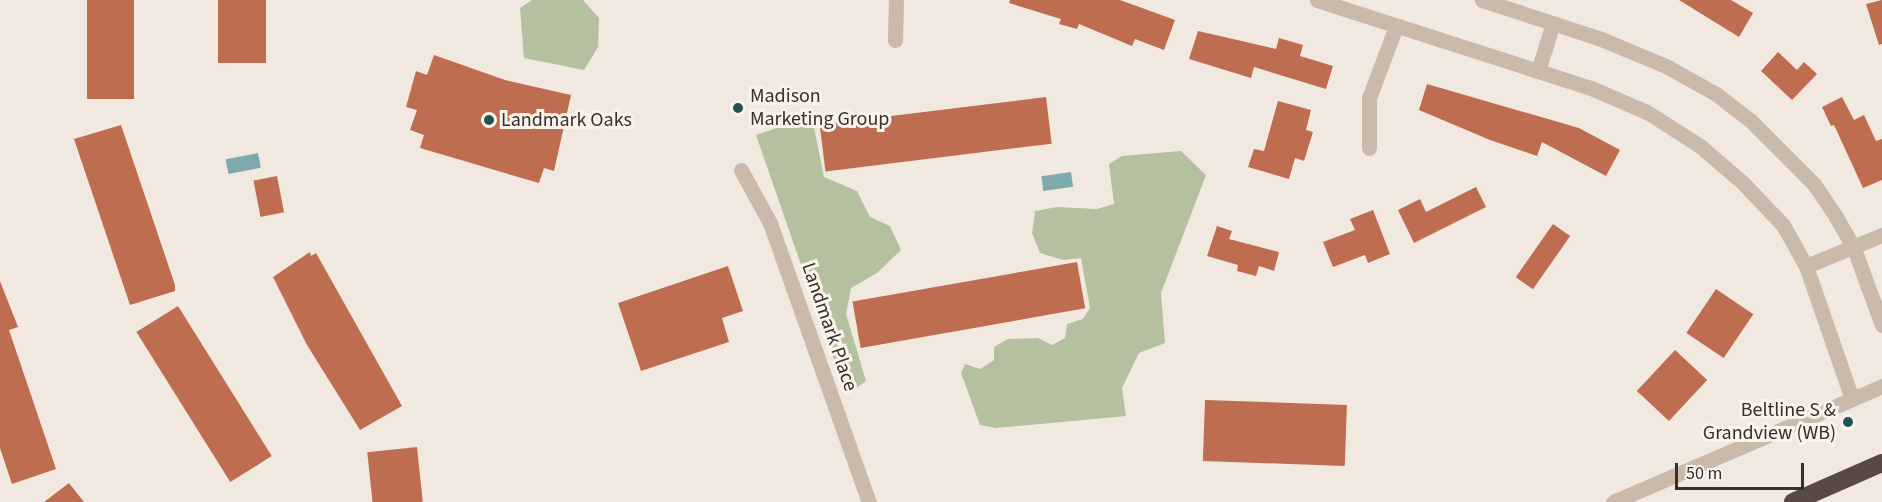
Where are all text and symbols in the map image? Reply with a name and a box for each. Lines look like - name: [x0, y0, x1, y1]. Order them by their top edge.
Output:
- place label: Madison Marketing Group: [750, 84, 889, 131]
- marker: Madison Marketing Group: [731, 101, 745, 115]
- place label: Landmark Oaks: [501, 108, 632, 132]
- marker: Landmark Oaks: [482, 113, 496, 127]
- street label: Landmark Place: [796, 260, 862, 394]
- place label: Beltline S & Grandview (WB): [1703, 398, 1836, 445]
- marker: Beltline S & Grandview (WB): [1841, 415, 1855, 429]
- scale bar: [1678, 451, 1807, 489]
- text: 50 m: [1686, 461, 1722, 486]

